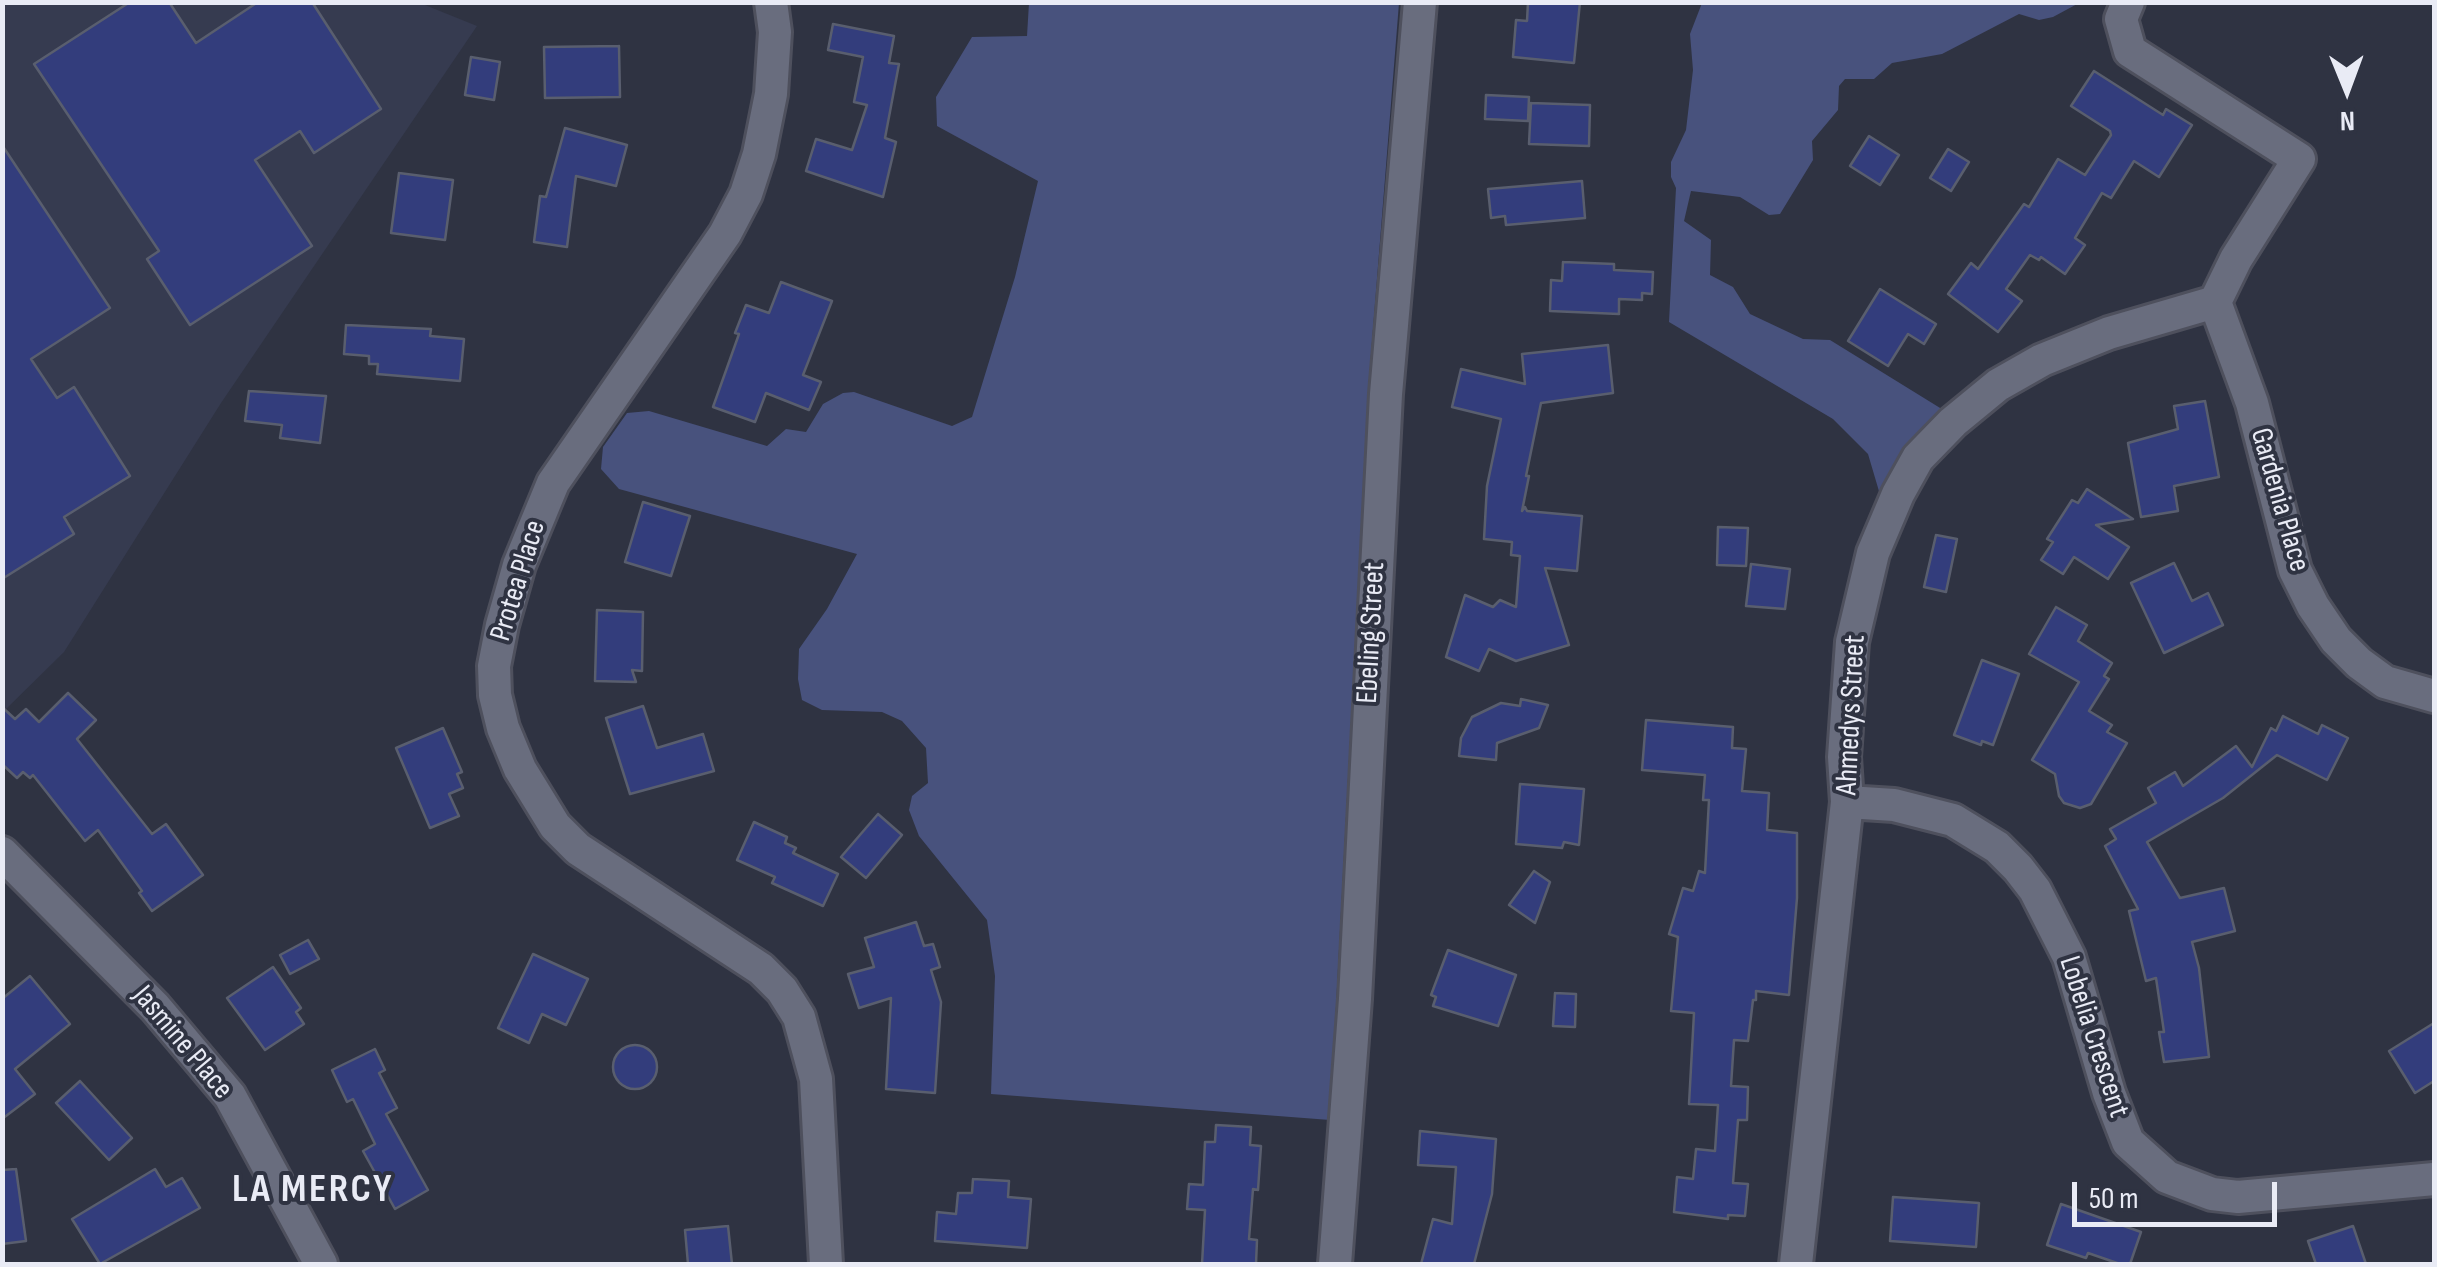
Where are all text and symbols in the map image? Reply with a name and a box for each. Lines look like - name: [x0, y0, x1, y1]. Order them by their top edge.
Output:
- north arrow: [2297, 40, 2397, 140]
- text: N: [2340, 104, 2355, 137]
- street label: Gardenia Place: [2241, 424, 2317, 576]
- street label: Protea Place: [484, 516, 554, 646]
- street label: Ebeling Street: [1350, 561, 1394, 705]
- street label: Ahmedys Street: [1830, 634, 1874, 796]
- street label: Lobelia Crescent: [2050, 952, 2136, 1122]
- street label: Jasmine Place: [124, 979, 240, 1107]
- scale bar: [2077, 1162, 2282, 1224]
- district label: LA MERCY: [232, 1167, 394, 1215]
- text: 50 m: [2089, 1181, 2138, 1217]

